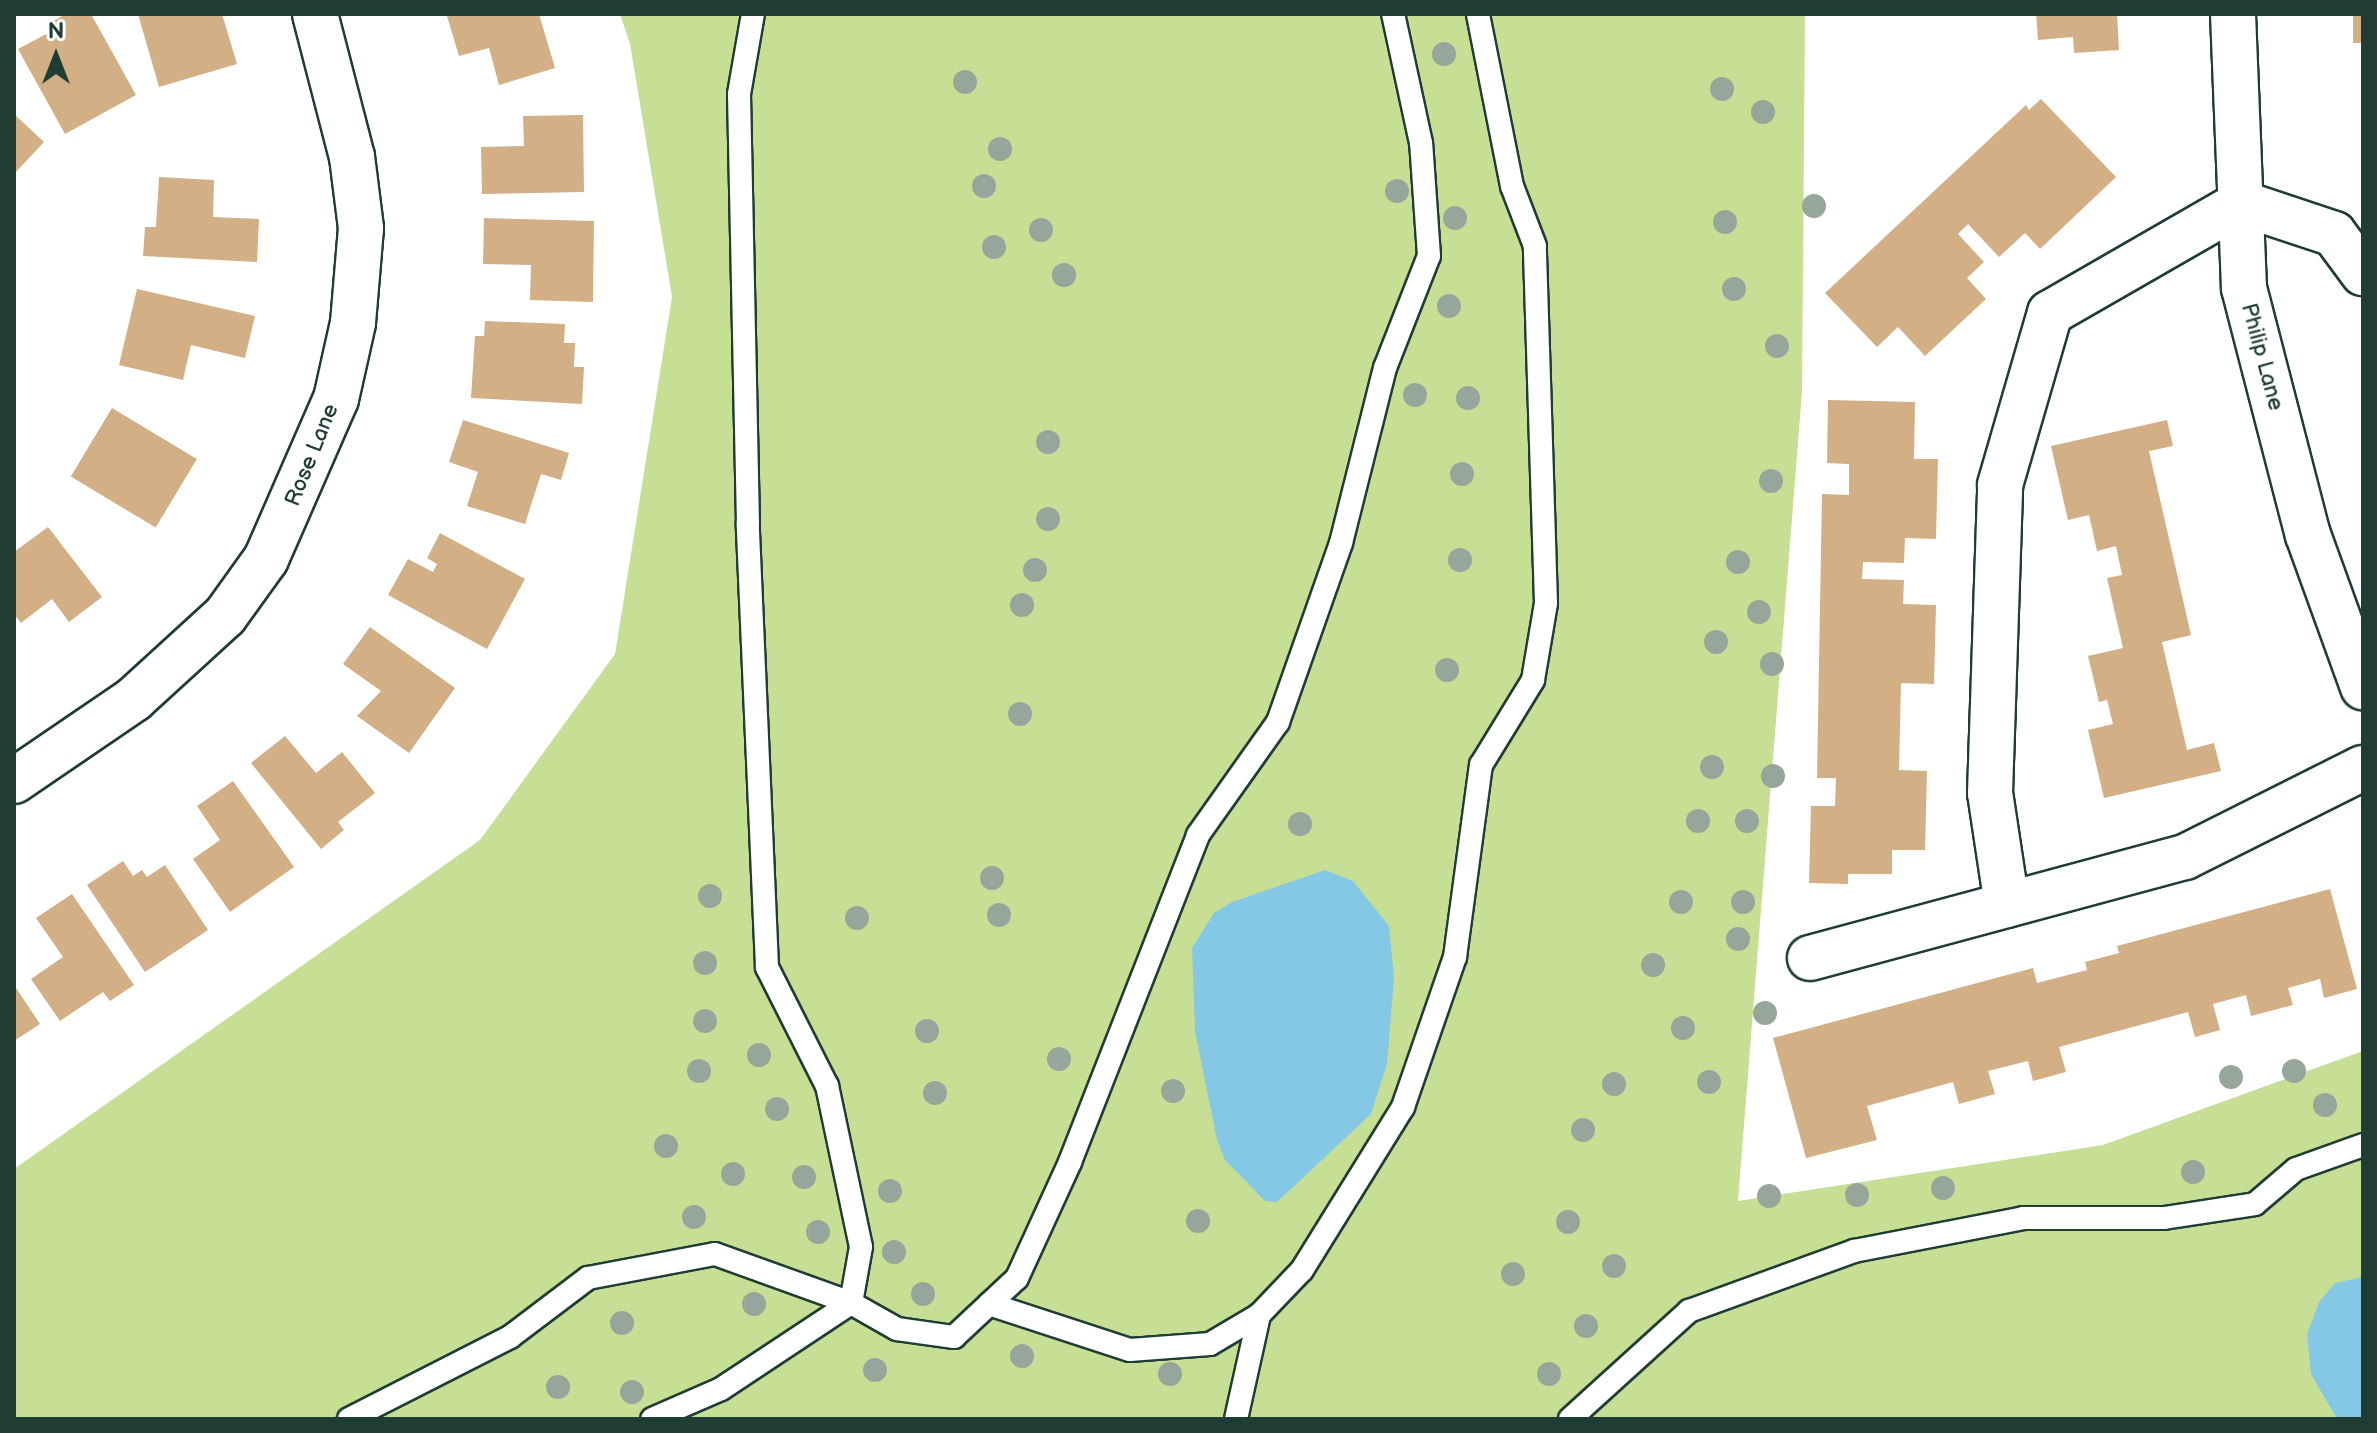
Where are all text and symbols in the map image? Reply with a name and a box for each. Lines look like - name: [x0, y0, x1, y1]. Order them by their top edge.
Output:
- north arrow: [16, 16, 96, 96]
- text: N: [48, 18, 64, 45]
- street label: Philip Lane: [2235, 301, 2289, 413]
- street label: Rose Lane: [280, 400, 344, 510]

